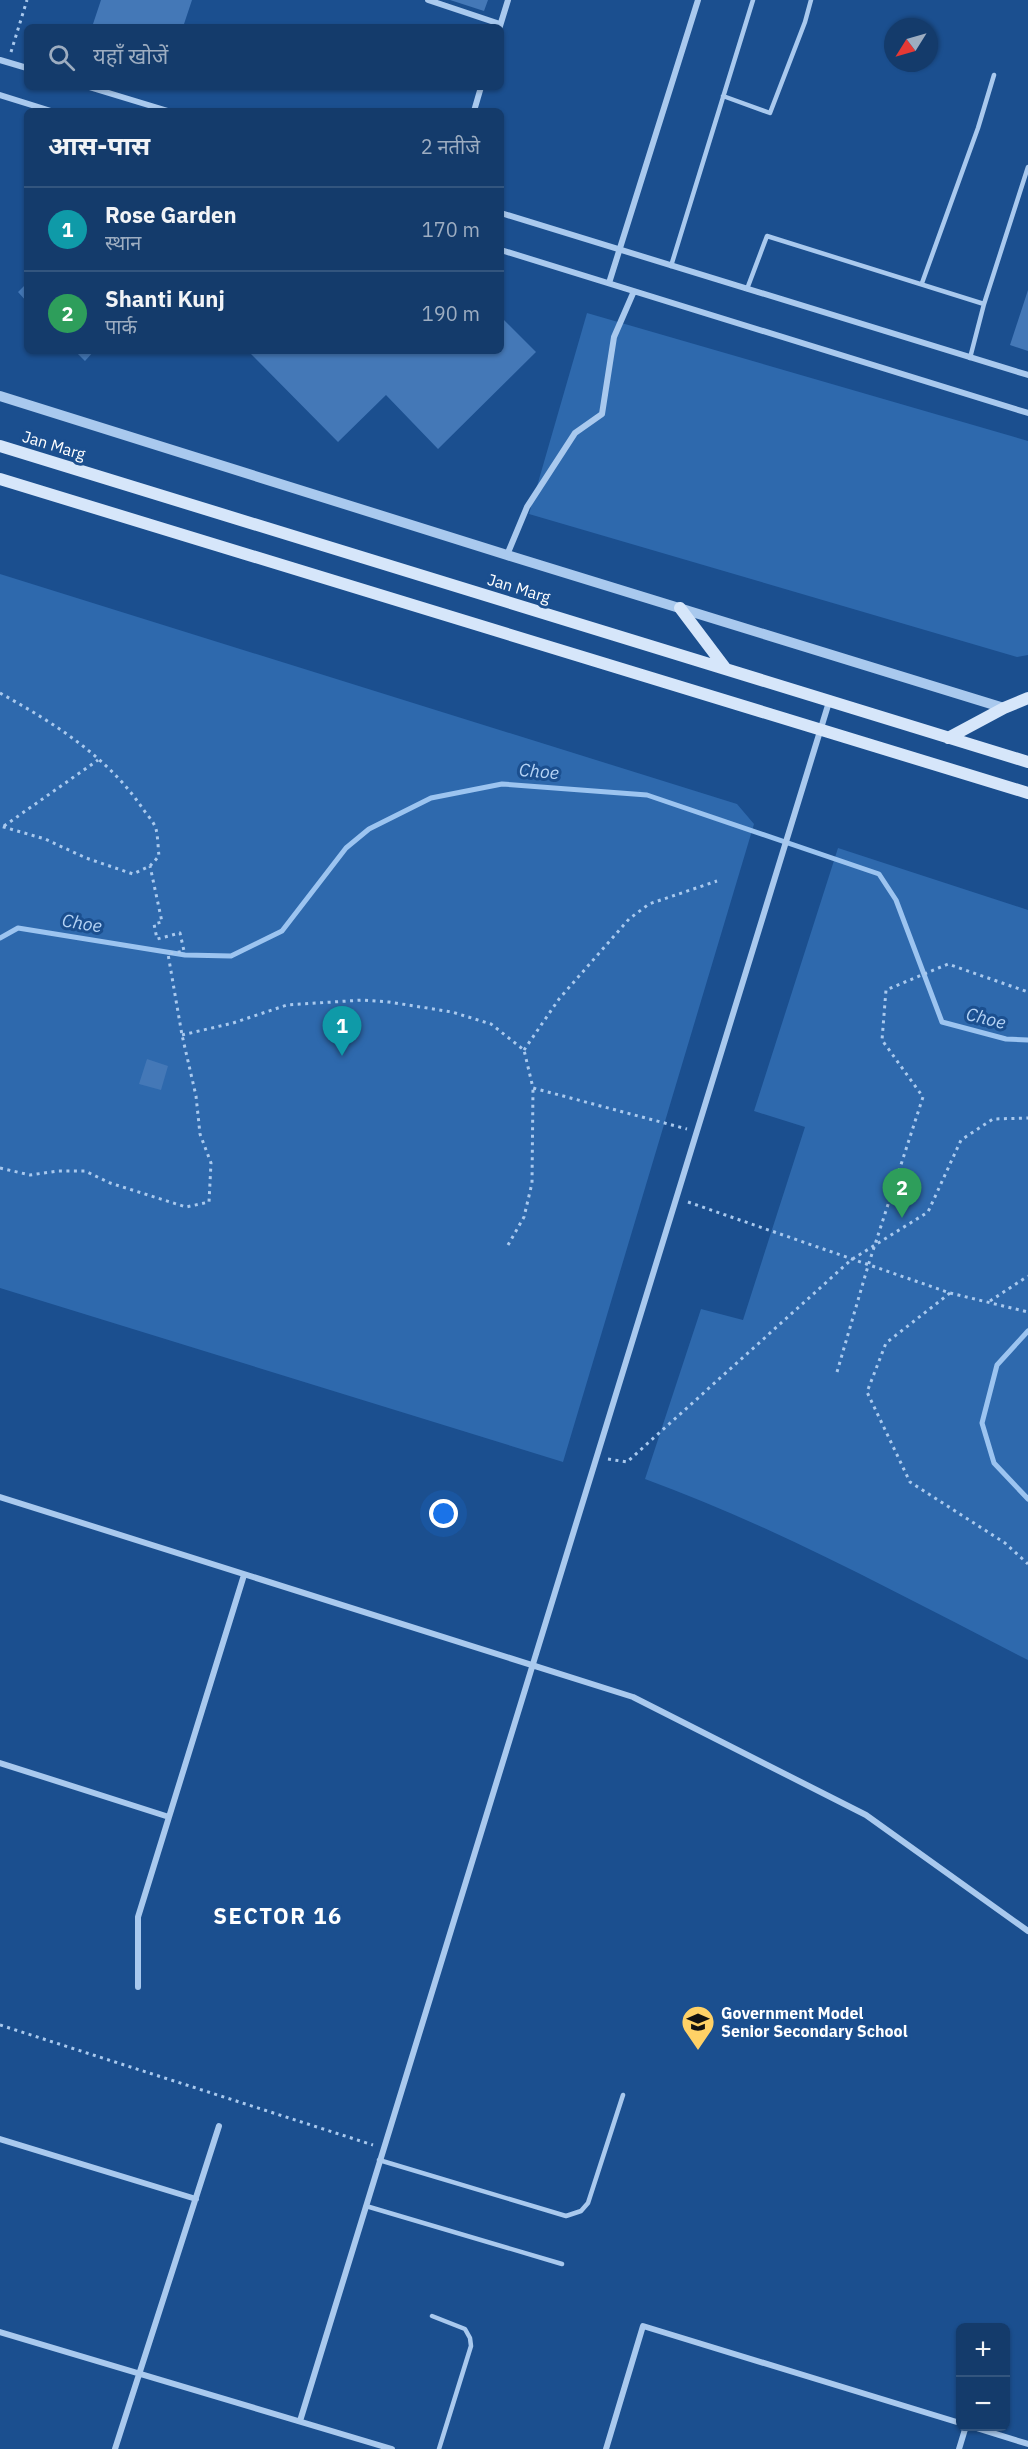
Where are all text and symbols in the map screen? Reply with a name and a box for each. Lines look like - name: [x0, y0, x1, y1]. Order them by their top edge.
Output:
- north arrow: [884, 18, 938, 72]
- search box: [24, 24, 504, 90]
- icon: search: [45, 41, 78, 74]
- text: यहाँ खोजें: [93, 41, 168, 70]
- text: आस-पास: [48, 128, 150, 162]
- text: 2 नतीजे: [421, 133, 480, 160]
- text: Rose Garden: [105, 200, 237, 229]
- text: 1: [62, 216, 74, 243]
- text: 170 m: [422, 216, 480, 243]
- text: स्थान: [105, 229, 141, 256]
- text: Shanti Kunj: [105, 284, 225, 313]
- text: 2: [62, 300, 74, 327]
- text: 190 m: [422, 300, 480, 327]
- text: पार्क: [105, 313, 137, 340]
- street label: Jan Marg: [20, 426, 89, 464]
- street label: Jan Marg: [485, 569, 554, 607]
- water label: Choe: [518, 758, 560, 784]
- water label: Choe: [60, 909, 104, 937]
- water label: Choe: [964, 1002, 1008, 1034]
- pin: 1: [322, 1006, 362, 1056]
- pin: 2: [882, 1168, 922, 1218]
- your location: [429, 1499, 458, 1528]
- district label: SECTOR 16: [213, 1901, 343, 1930]
- place label: Government Model Senior Secondary School: [721, 2003, 908, 2041]
- school or university icon: Government Model Senior Secondary School: [680, 2004, 716, 2051]
- map controls: [956, 2323, 1010, 2431]
- button: +: [956, 2323, 1010, 2377]
- button: −: [956, 2377, 1010, 2431]

